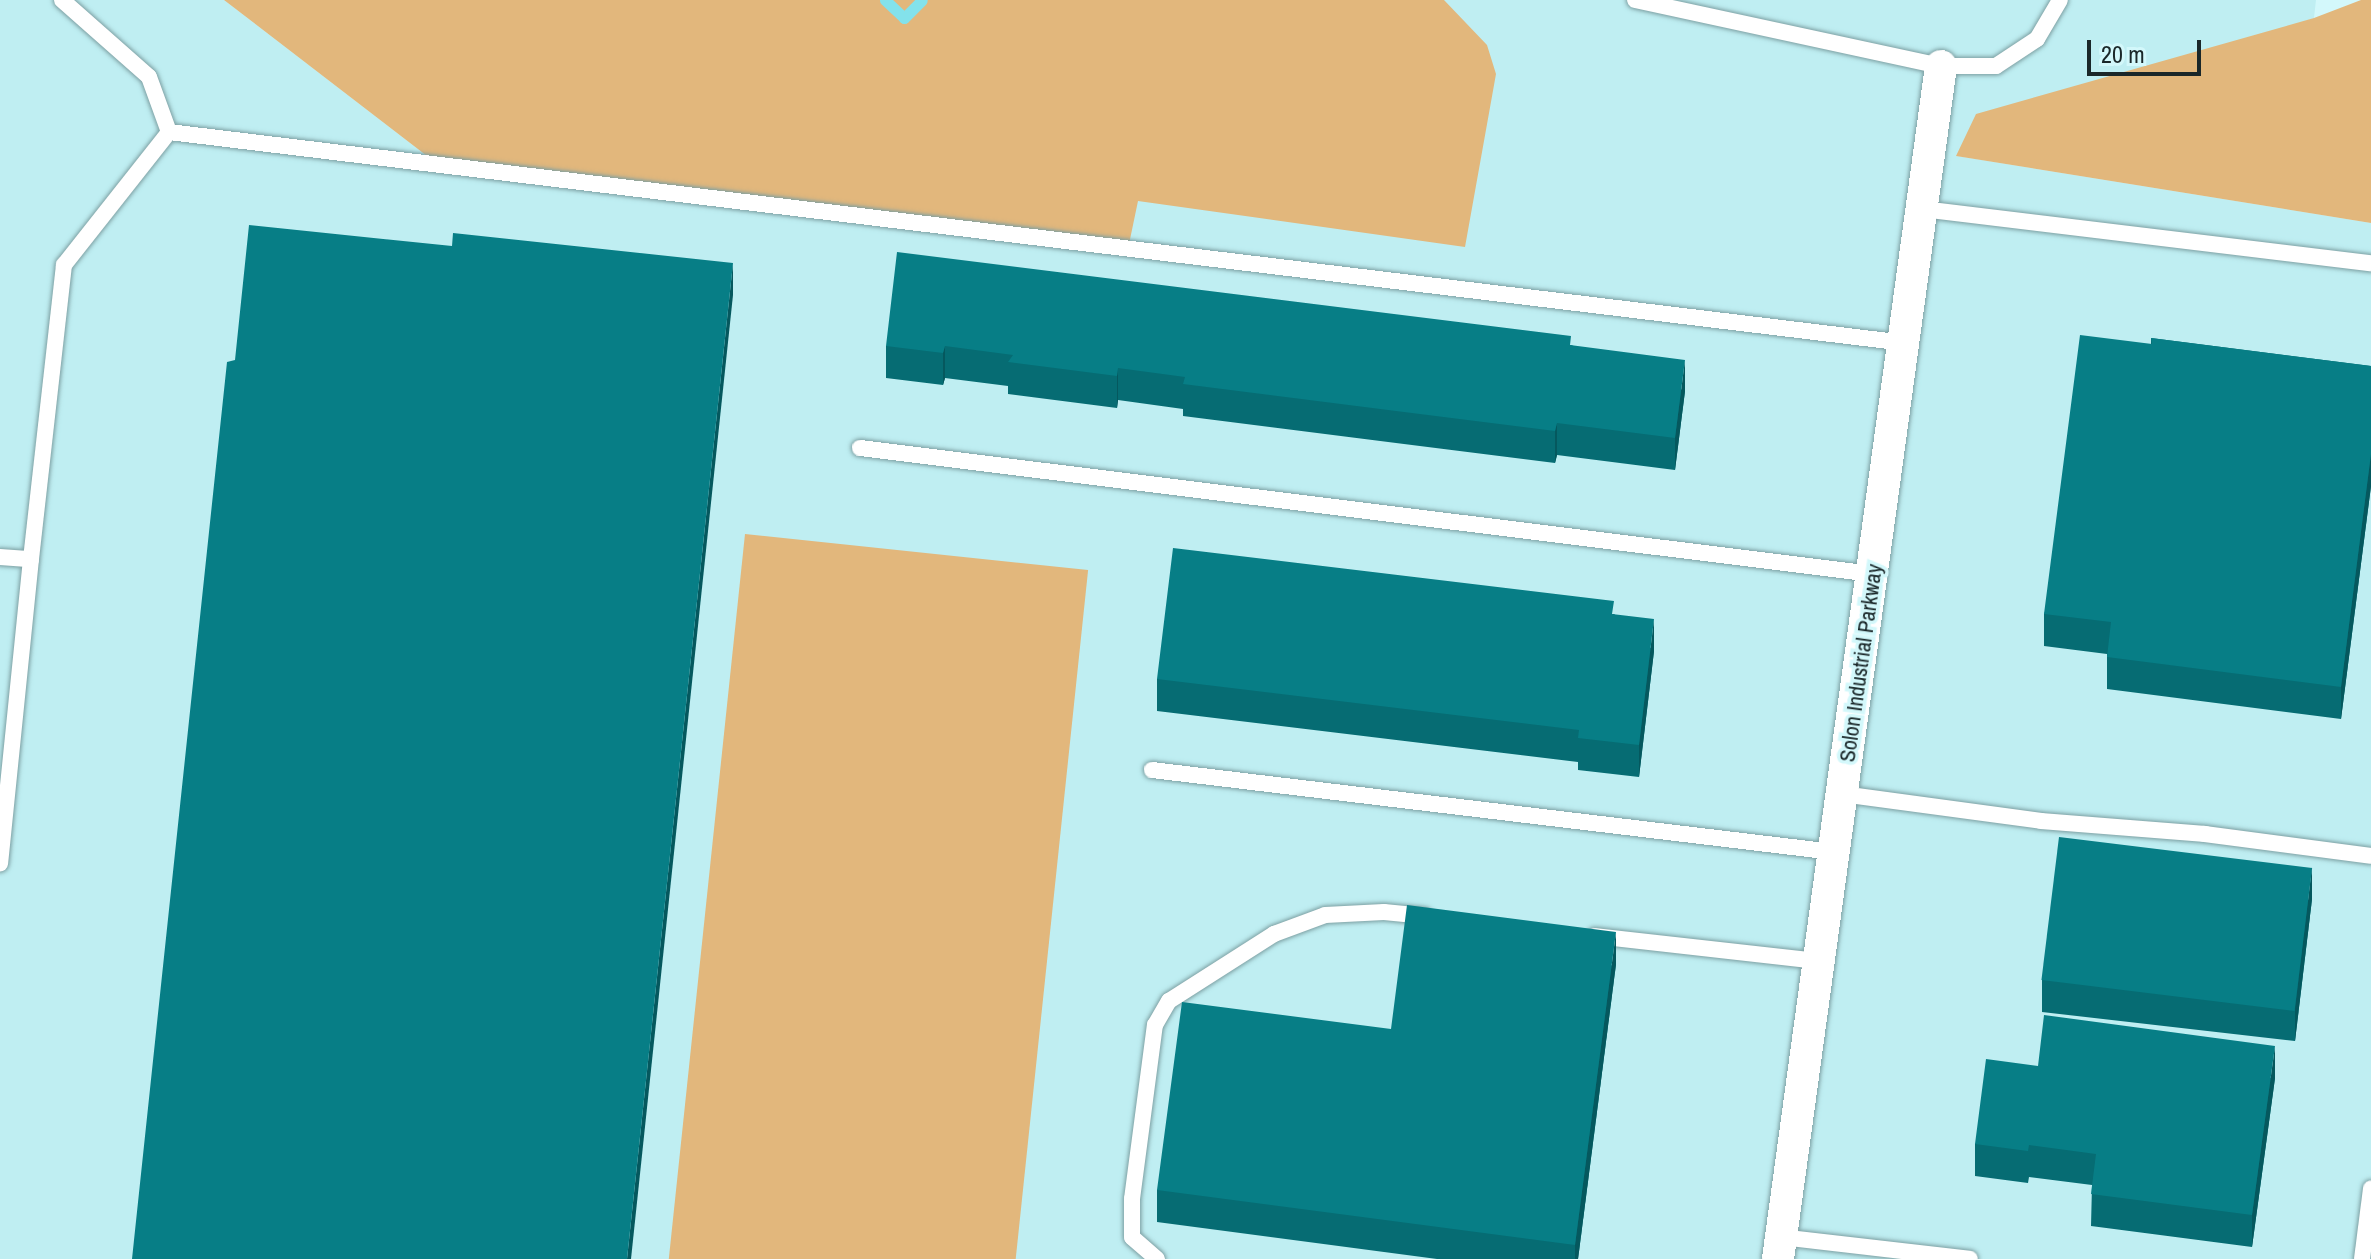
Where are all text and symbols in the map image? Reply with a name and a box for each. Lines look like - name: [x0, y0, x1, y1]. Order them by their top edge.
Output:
- scale bar: [2091, 24, 2205, 74]
- text: 20 m: [2101, 38, 2145, 70]
- street label: Solon Industrial Parkway: [1834, 562, 1888, 764]

